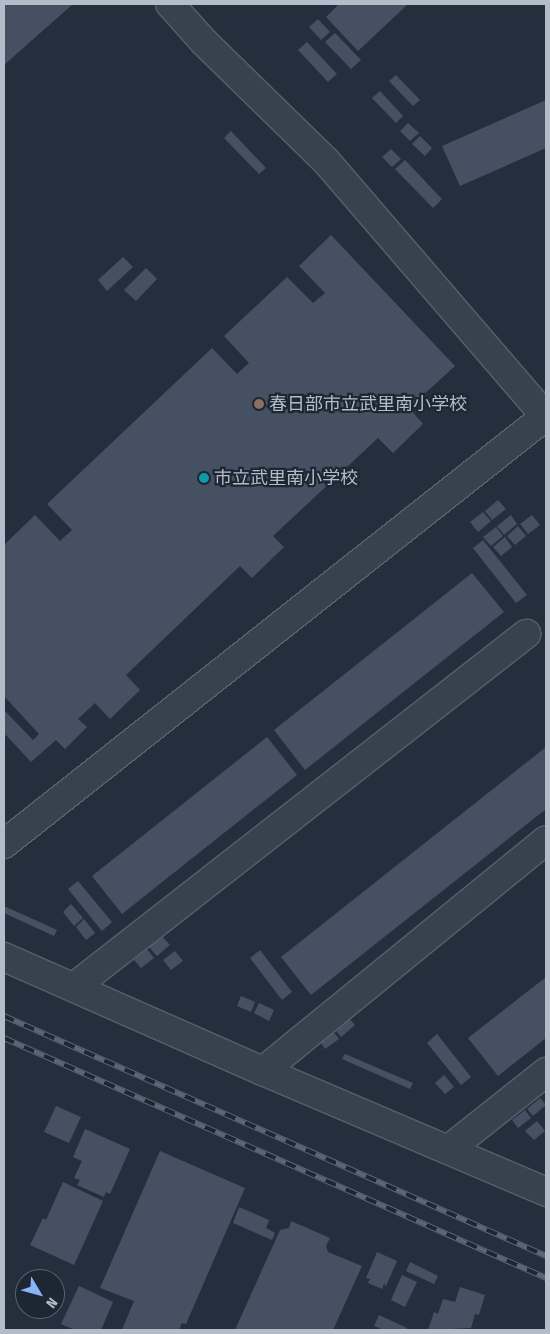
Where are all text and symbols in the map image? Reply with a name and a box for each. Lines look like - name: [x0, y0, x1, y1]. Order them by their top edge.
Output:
- place label: 春日部市立武里南小学校: [269, 393, 467, 415]
- marker: 春日部市立武里南小学校: [253, 398, 265, 410]
- place label: 市立武里南小学校: [214, 467, 358, 489]
- marker: 市立武里南小学校: [198, 472, 210, 484]
- north arrow: [15, 1269, 65, 1319]
- text: N: [42, 1294, 61, 1311]

